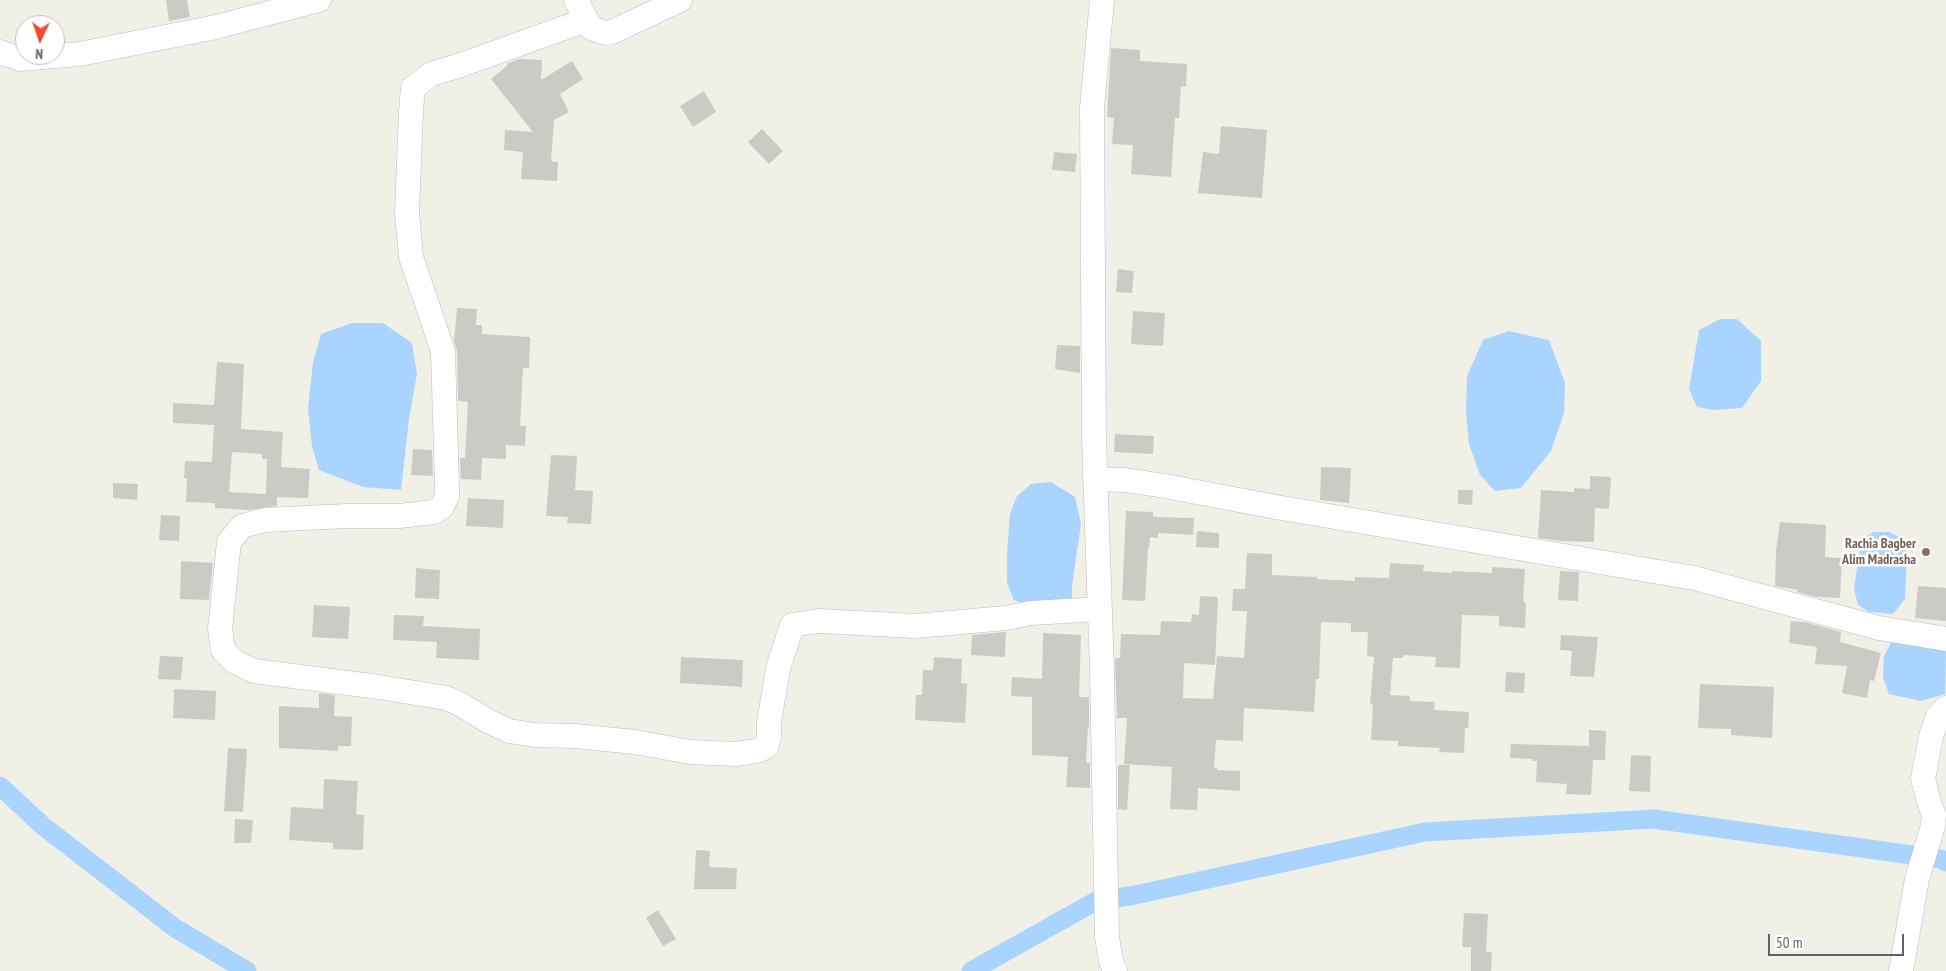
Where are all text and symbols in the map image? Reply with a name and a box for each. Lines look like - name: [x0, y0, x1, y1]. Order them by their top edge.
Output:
- north arrow: [15, 15, 65, 65]
- text: N: [35, 45, 44, 63]
- place label: Rachia Bagber Alim Madrasha: [1842, 536, 1916, 568]
- marker: Rachia Bagber Alim Madrasha: [1920, 546, 1932, 558]
- scale bar: [1771, 924, 1907, 956]
- text: 50 m: [1776, 933, 1802, 952]

